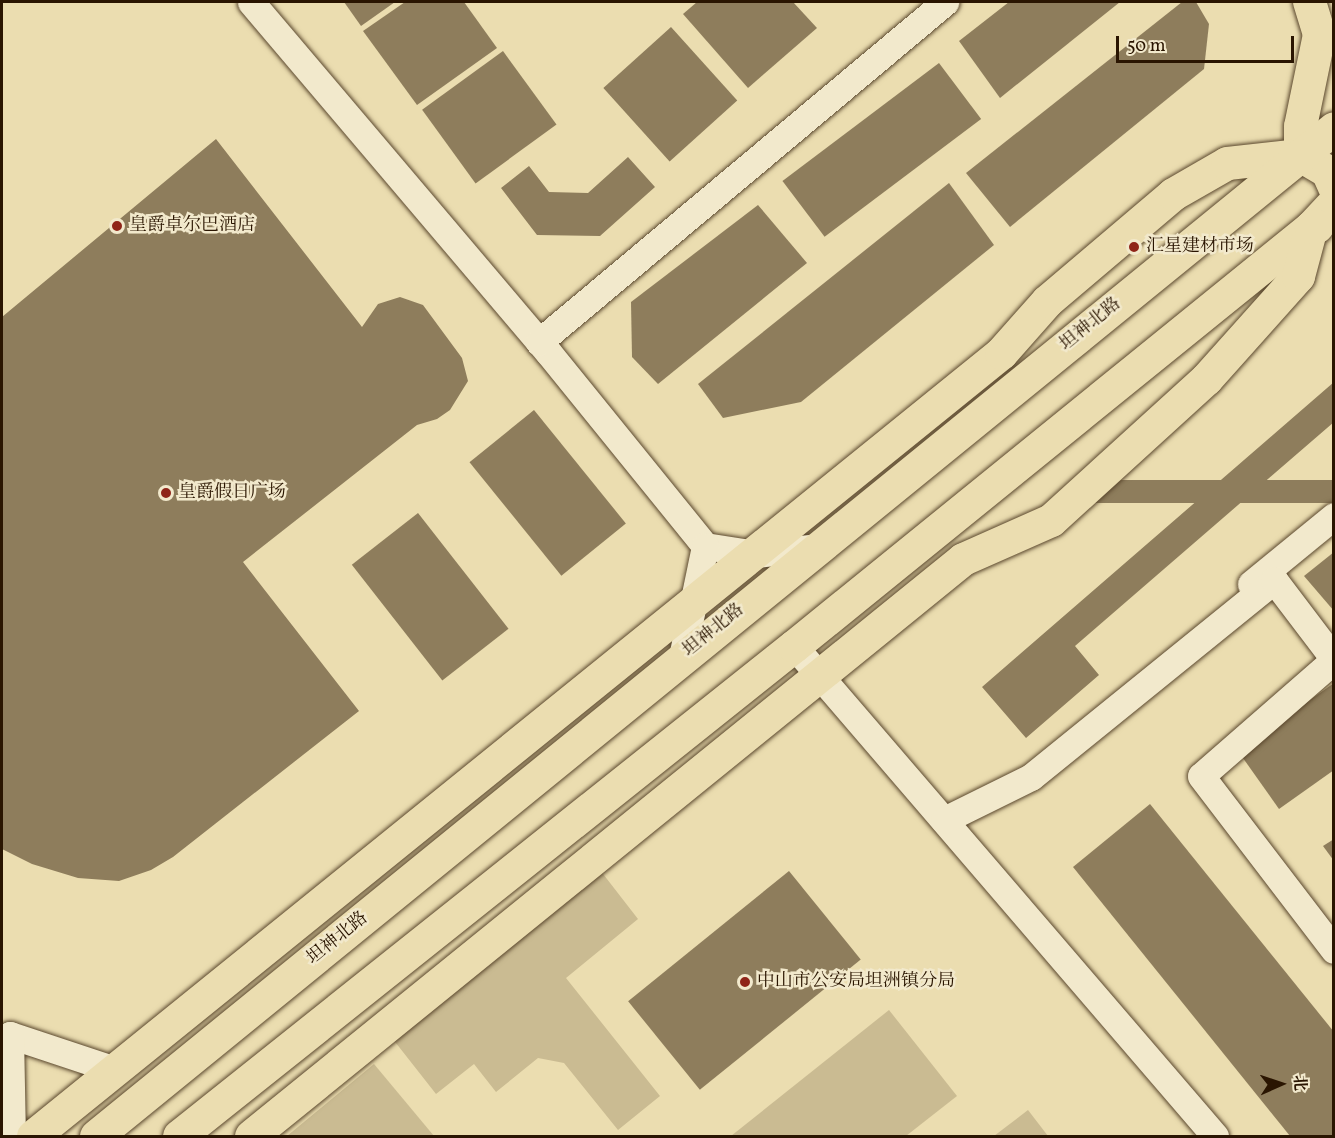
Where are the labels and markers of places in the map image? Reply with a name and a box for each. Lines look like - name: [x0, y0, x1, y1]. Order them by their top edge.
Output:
- place label: 皇爵卓尔巴酒店: [129, 215, 255, 237]
- marker: 皇爵卓尔巴酒店: [110, 219, 124, 233]
- place label: 汇星建材市场: [1146, 236, 1254, 258]
- marker: 汇星建材市场: [1127, 240, 1141, 254]
- place label: 皇爵假日广场: [178, 482, 286, 504]
- marker: 皇爵假日广场: [159, 486, 173, 500]
- place label: 中山市公安局坦洲镇分局: [757, 971, 955, 993]
- marker: 中山市公安局坦洲镇分局: [738, 975, 752, 989]

